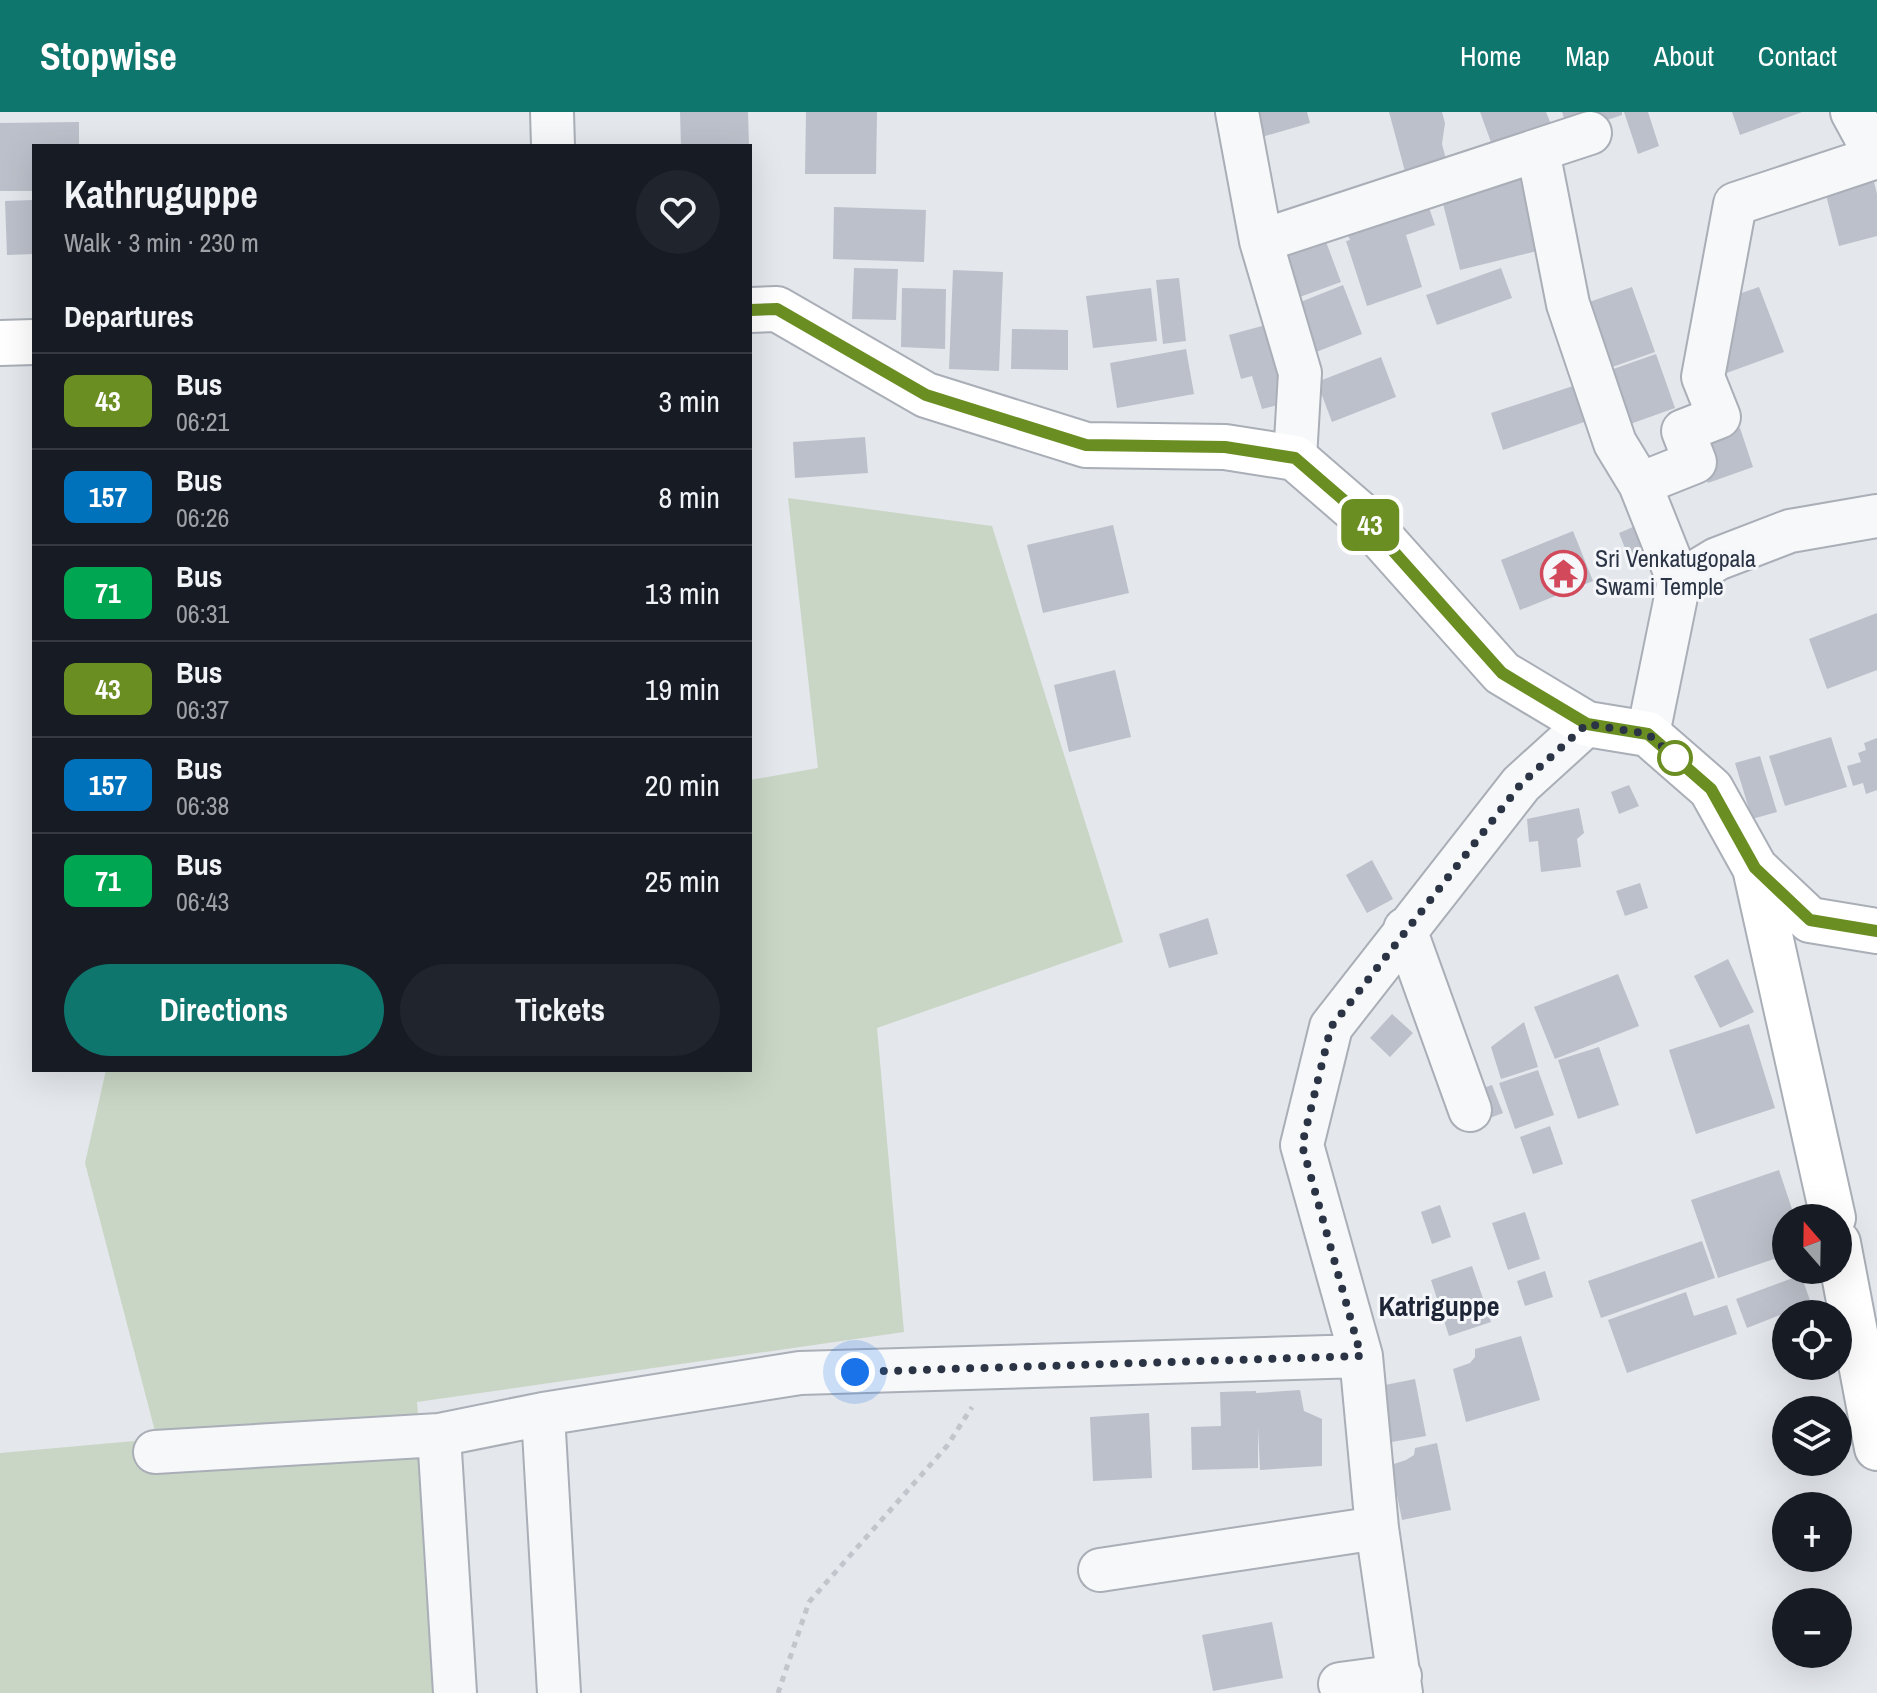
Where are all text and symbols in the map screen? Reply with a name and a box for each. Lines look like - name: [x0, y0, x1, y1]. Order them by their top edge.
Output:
- text: Stopwise: [40, 31, 177, 82]
- text: Home: [1460, 37, 1521, 75]
- text: Map: [1565, 37, 1610, 75]
- text: About: [1654, 37, 1714, 75]
- text: Contact: [1758, 37, 1837, 75]
- text: Kathruguppe: [64, 169, 258, 220]
- button: heart: [636, 170, 720, 254]
- text: Walk · 3 min · 230 m: [64, 225, 259, 260]
- text: Departures: [64, 296, 194, 336]
- text: Bus: [176, 364, 222, 404]
- text: 3 min: [658, 381, 720, 421]
- text: 43: [95, 382, 121, 420]
- text: 06:21: [176, 404, 229, 439]
- text: Bus: [176, 460, 222, 500]
- text: 8 min: [658, 477, 720, 517]
- text: 157: [89, 478, 127, 516]
- line badge: 43: [1334, 499, 1406, 551]
- text: 06:26: [176, 500, 229, 535]
- text: 43: [1357, 506, 1383, 544]
- place label: Sri Venkatugopala Swami Temple: [1595, 542, 1756, 602]
- temple icon: Sri Venkatugopala Swami Temple: [1540, 549, 1588, 597]
- text: Bus: [176, 556, 222, 596]
- text: 13 min: [645, 573, 720, 613]
- text: 71: [95, 574, 121, 612]
- text: 06:31: [176, 596, 229, 631]
- text: Bus: [176, 652, 222, 692]
- text: 19 min: [645, 669, 720, 709]
- text: 43: [95, 670, 121, 708]
- text: 06:37: [176, 692, 229, 727]
- unlabelled marker: [1658, 741, 1692, 775]
- text: Bus: [176, 748, 222, 788]
- text: 20 min: [645, 765, 720, 805]
- text: 157: [89, 766, 127, 804]
- text: 06:38: [176, 788, 229, 823]
- text: Bus: [176, 844, 222, 884]
- text: 25 min: [645, 861, 720, 901]
- text: 71: [95, 862, 121, 900]
- text: 06:43: [176, 884, 229, 919]
- button: Directions: [64, 964, 384, 1056]
- button: Tickets: [400, 964, 720, 1056]
- north arrow: [1772, 1204, 1852, 1284]
- map controls: [1772, 1204, 1852, 1668]
- district label: Katriguppe: [1378, 1287, 1500, 1325]
- button: locate: [1772, 1300, 1852, 1380]
- your location: [835, 1352, 875, 1392]
- button: layers: [1772, 1396, 1852, 1476]
- button: +: [1772, 1492, 1852, 1572]
- button: −: [1772, 1588, 1852, 1668]

